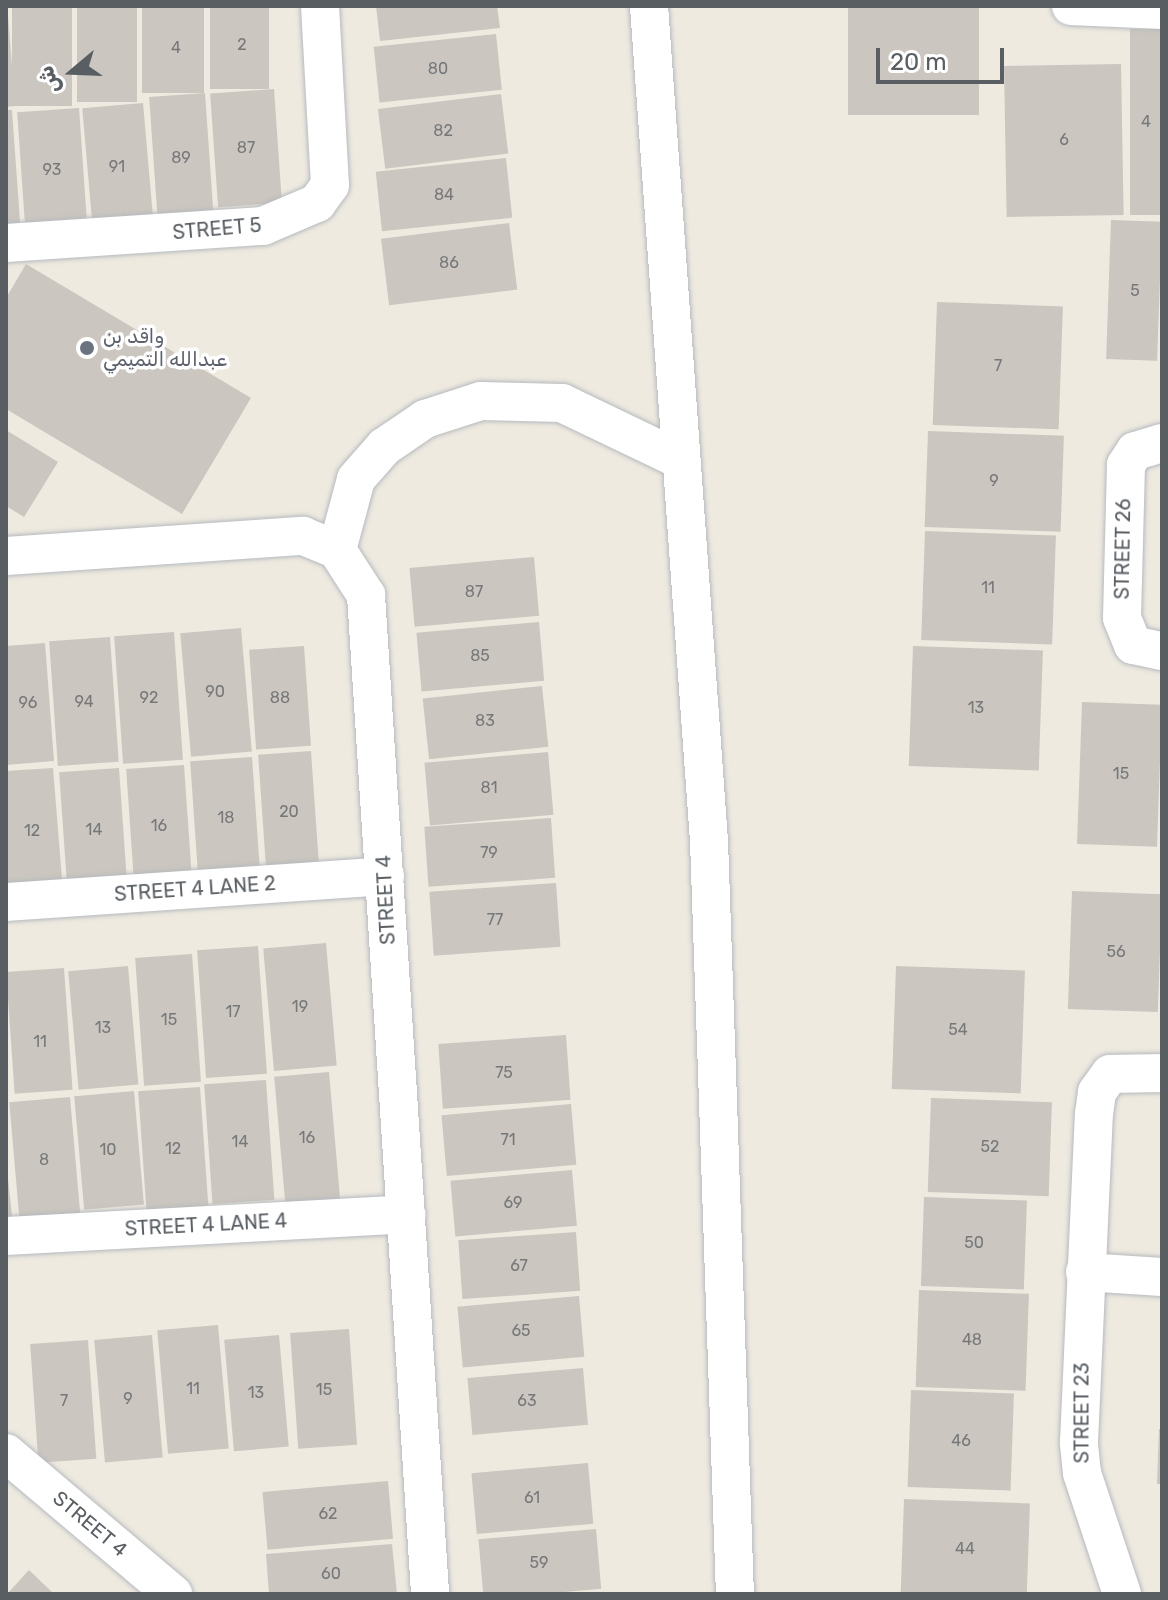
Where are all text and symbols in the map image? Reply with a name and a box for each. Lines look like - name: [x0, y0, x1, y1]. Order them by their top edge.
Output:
- north arrow: [32, 32, 112, 112]
- scale bar: [880, 32, 1008, 82]
- house number: 2: [237, 35, 247, 55]
- house number: 4: [171, 38, 181, 58]
- text: 20 m: [890, 48, 947, 76]
- house number: 80: [428, 59, 448, 79]
- text: ش: [32, 62, 66, 98]
- house number: 4: [1141, 112, 1151, 132]
- house number: 82: [433, 121, 453, 141]
- house number: 6: [1059, 130, 1069, 150]
- house number: 87: [237, 138, 255, 158]
- house number: 89: [171, 148, 191, 168]
- house number: 91: [109, 157, 125, 177]
- house number: 93: [43, 160, 61, 180]
- house number: 84: [434, 185, 454, 205]
- street label: STREET 5: [171, 213, 263, 245]
- house number: 86: [439, 253, 459, 273]
- house number: 5: [1130, 281, 1140, 301]
- place label: واقد بن عبدالله التميمي: [103, 324, 227, 371]
- marker: واقد بن عبدالله التميمي: [78, 339, 96, 357]
- house number: 7: [994, 356, 1002, 376]
- house number: 9: [989, 471, 999, 491]
- street label: STREET 26: [1110, 498, 1136, 600]
- house number: 11: [981, 578, 995, 598]
- house number: 87: [465, 582, 483, 602]
- house number: 85: [470, 646, 490, 666]
- house number: 90: [205, 682, 225, 702]
- house number: 92: [140, 688, 158, 708]
- house number: 88: [270, 688, 290, 708]
- house number: 94: [74, 692, 94, 712]
- house number: 96: [19, 693, 37, 713]
- house number: 13: [968, 698, 984, 718]
- house number: 83: [475, 711, 495, 731]
- house number: 15: [1113, 764, 1129, 784]
- house number: 81: [480, 778, 498, 798]
- house number: 20: [279, 802, 299, 822]
- house number: 18: [217, 808, 235, 828]
- house number: 16: [151, 816, 167, 836]
- house number: 14: [86, 820, 102, 840]
- house number: 12: [24, 821, 40, 841]
- house number: 79: [480, 843, 498, 863]
- street label: STREET 4: [372, 854, 400, 946]
- street label: STREET 4 LANE 2: [113, 871, 277, 907]
- house number: 77: [487, 910, 503, 930]
- house number: 56: [1106, 942, 1126, 962]
- house number: 19: [292, 997, 308, 1017]
- house number: 17: [225, 1002, 241, 1022]
- house number: 15: [161, 1010, 177, 1030]
- house number: 13: [95, 1018, 111, 1038]
- house number: 54: [948, 1020, 968, 1040]
- house number: 11: [33, 1032, 47, 1052]
- house number: 75: [495, 1063, 513, 1083]
- house number: 16: [299, 1128, 315, 1148]
- house number: 71: [500, 1130, 516, 1150]
- house number: 14: [232, 1132, 248, 1152]
- house number: 52: [981, 1137, 999, 1157]
- house number: 12: [165, 1139, 181, 1159]
- house number: 10: [99, 1140, 117, 1160]
- house number: 8: [39, 1150, 49, 1170]
- house number: 69: [503, 1193, 523, 1213]
- street label: STREET 4 LANE 4: [124, 1209, 288, 1241]
- house number: 50: [964, 1233, 984, 1253]
- house number: 67: [510, 1256, 528, 1276]
- house number: 65: [511, 1321, 531, 1341]
- house number: 48: [962, 1330, 982, 1350]
- street label: STREET 23: [1070, 1362, 1094, 1464]
- house number: 11: [186, 1379, 200, 1399]
- house number: 15: [316, 1380, 332, 1400]
- house number: 13: [248, 1383, 264, 1403]
- house number: 9: [123, 1389, 133, 1409]
- house number: 7: [60, 1391, 68, 1411]
- house number: 63: [517, 1391, 537, 1411]
- house number: 46: [951, 1431, 971, 1451]
- street label: STREET 4: [48, 1486, 132, 1562]
- house number: 61: [524, 1488, 540, 1508]
- house number: 62: [318, 1504, 338, 1524]
- house number: 44: [955, 1539, 975, 1559]
- house number: 59: [530, 1553, 548, 1573]
- house number: 60: [321, 1564, 341, 1584]

